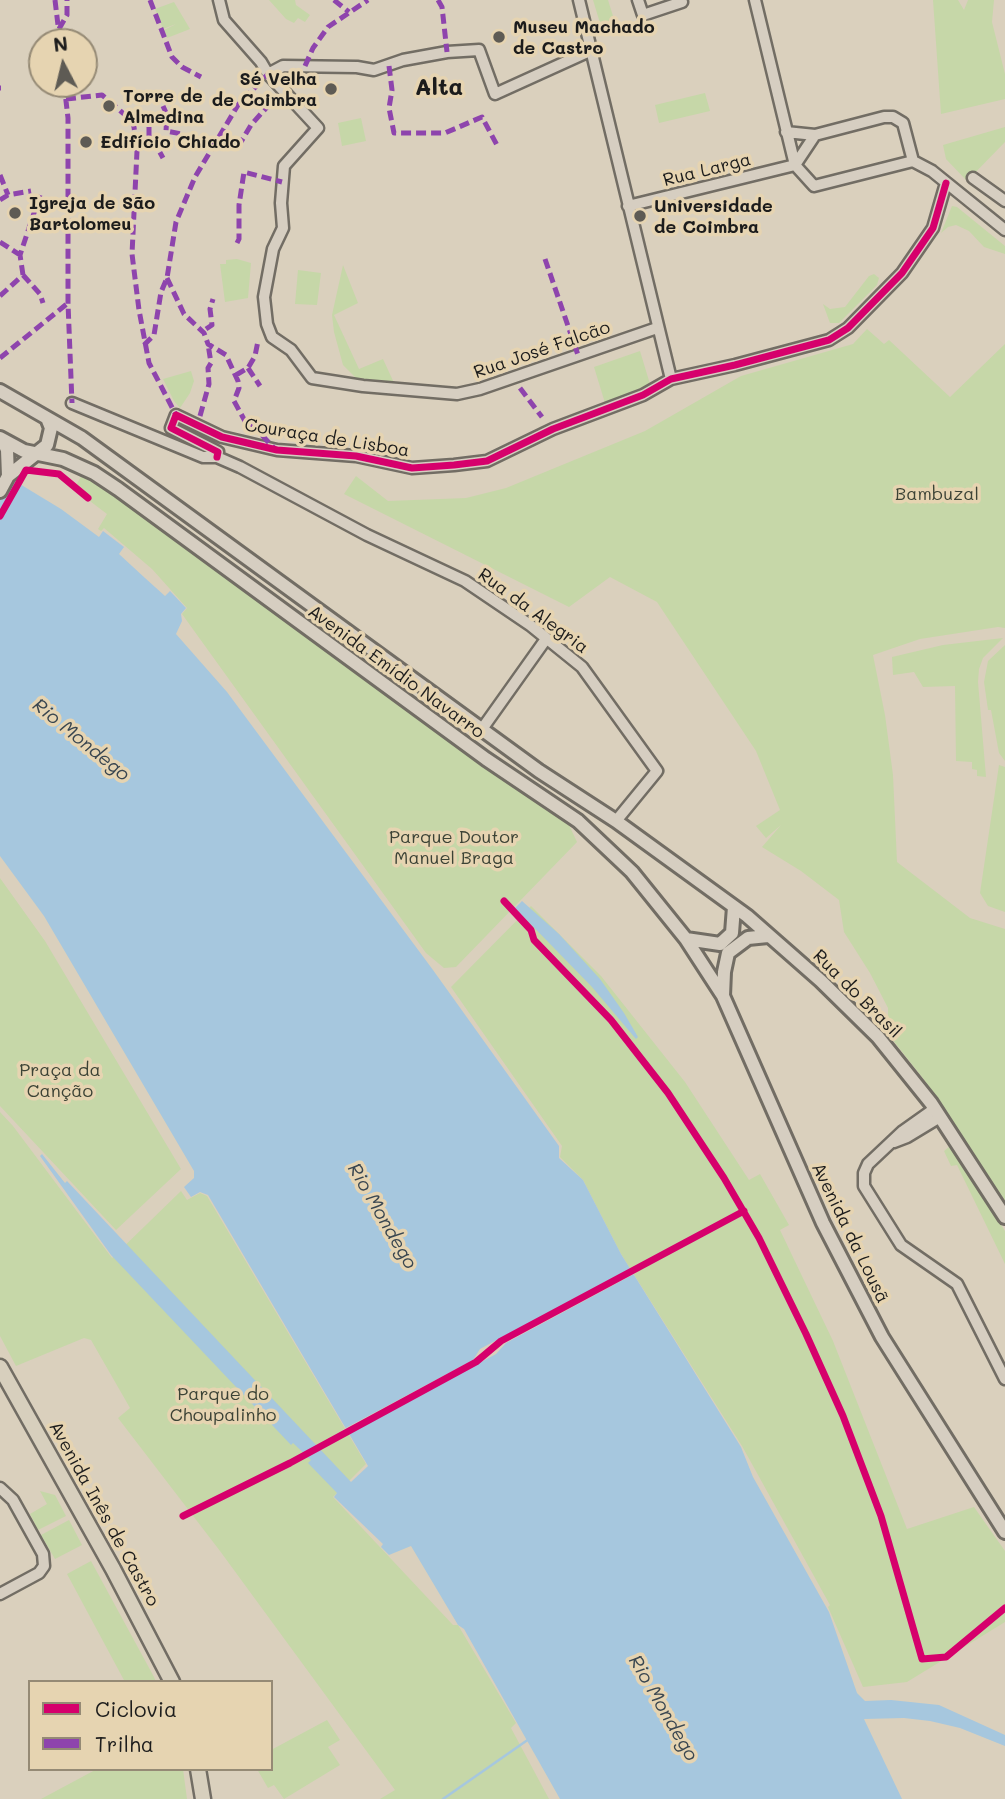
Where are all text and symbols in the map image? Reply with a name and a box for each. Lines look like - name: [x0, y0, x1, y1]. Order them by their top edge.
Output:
- place label: Museu Machado de Castro: [513, 16, 655, 58]
- north arrow: [28, 28, 98, 98]
- marker: Museu Machado de Castro: [491, 29, 507, 45]
- text: N: [52, 30, 69, 57]
- place label: Sé Velha de Coimbra: [212, 68, 317, 110]
- district label: Alta: [415, 74, 463, 102]
- marker: Sé Velha de Coimbra: [323, 81, 339, 97]
- place label: Torre de Almedina: [123, 85, 204, 128]
- marker: Torre de Almedina: [101, 98, 117, 114]
- place label: Edifício Chiado: [100, 131, 241, 153]
- marker: Edifício Chiado: [78, 134, 94, 150]
- street label: Rua Larga: [661, 149, 753, 191]
- place label: Igreja de São Bartolomeu: [29, 192, 155, 234]
- place label: Universidade de Coimbra: [654, 195, 773, 238]
- marker: Igreja de São Bartolomeu: [7, 205, 23, 221]
- marker: Universidade de Coimbra: [632, 208, 648, 224]
- street label: Rua José Falcão: [471, 317, 613, 383]
- street label: Couraça de Lisboa: [243, 414, 411, 462]
- park label: Bambuzal: [895, 483, 979, 505]
- street label: Rua da Alegria: [474, 564, 592, 658]
- street label: Avenida Emídio Navarro: [304, 601, 488, 743]
- water label: Rio Mondego: [28, 694, 134, 786]
- park label: Parque Doutor Manuel Braga: [389, 826, 519, 868]
- street label: Rua do Brasil: [808, 945, 906, 1043]
- park label: Praça da Canção: [19, 1059, 101, 1102]
- water label: Rio Mondego: [343, 1159, 421, 1273]
- street label: Avenida da Lousã: [807, 1159, 893, 1307]
- park label: Parque do Choupalinho: [170, 1383, 276, 1426]
- street label: Avenida Inês de Castro: [44, 1418, 164, 1610]
- water label: Rio Mondego: [624, 1651, 702, 1765]
- legend: [28, 1680, 273, 1771]
- text: Ciclovia: [95, 1695, 177, 1722]
- text: Trilha: [95, 1730, 154, 1757]

